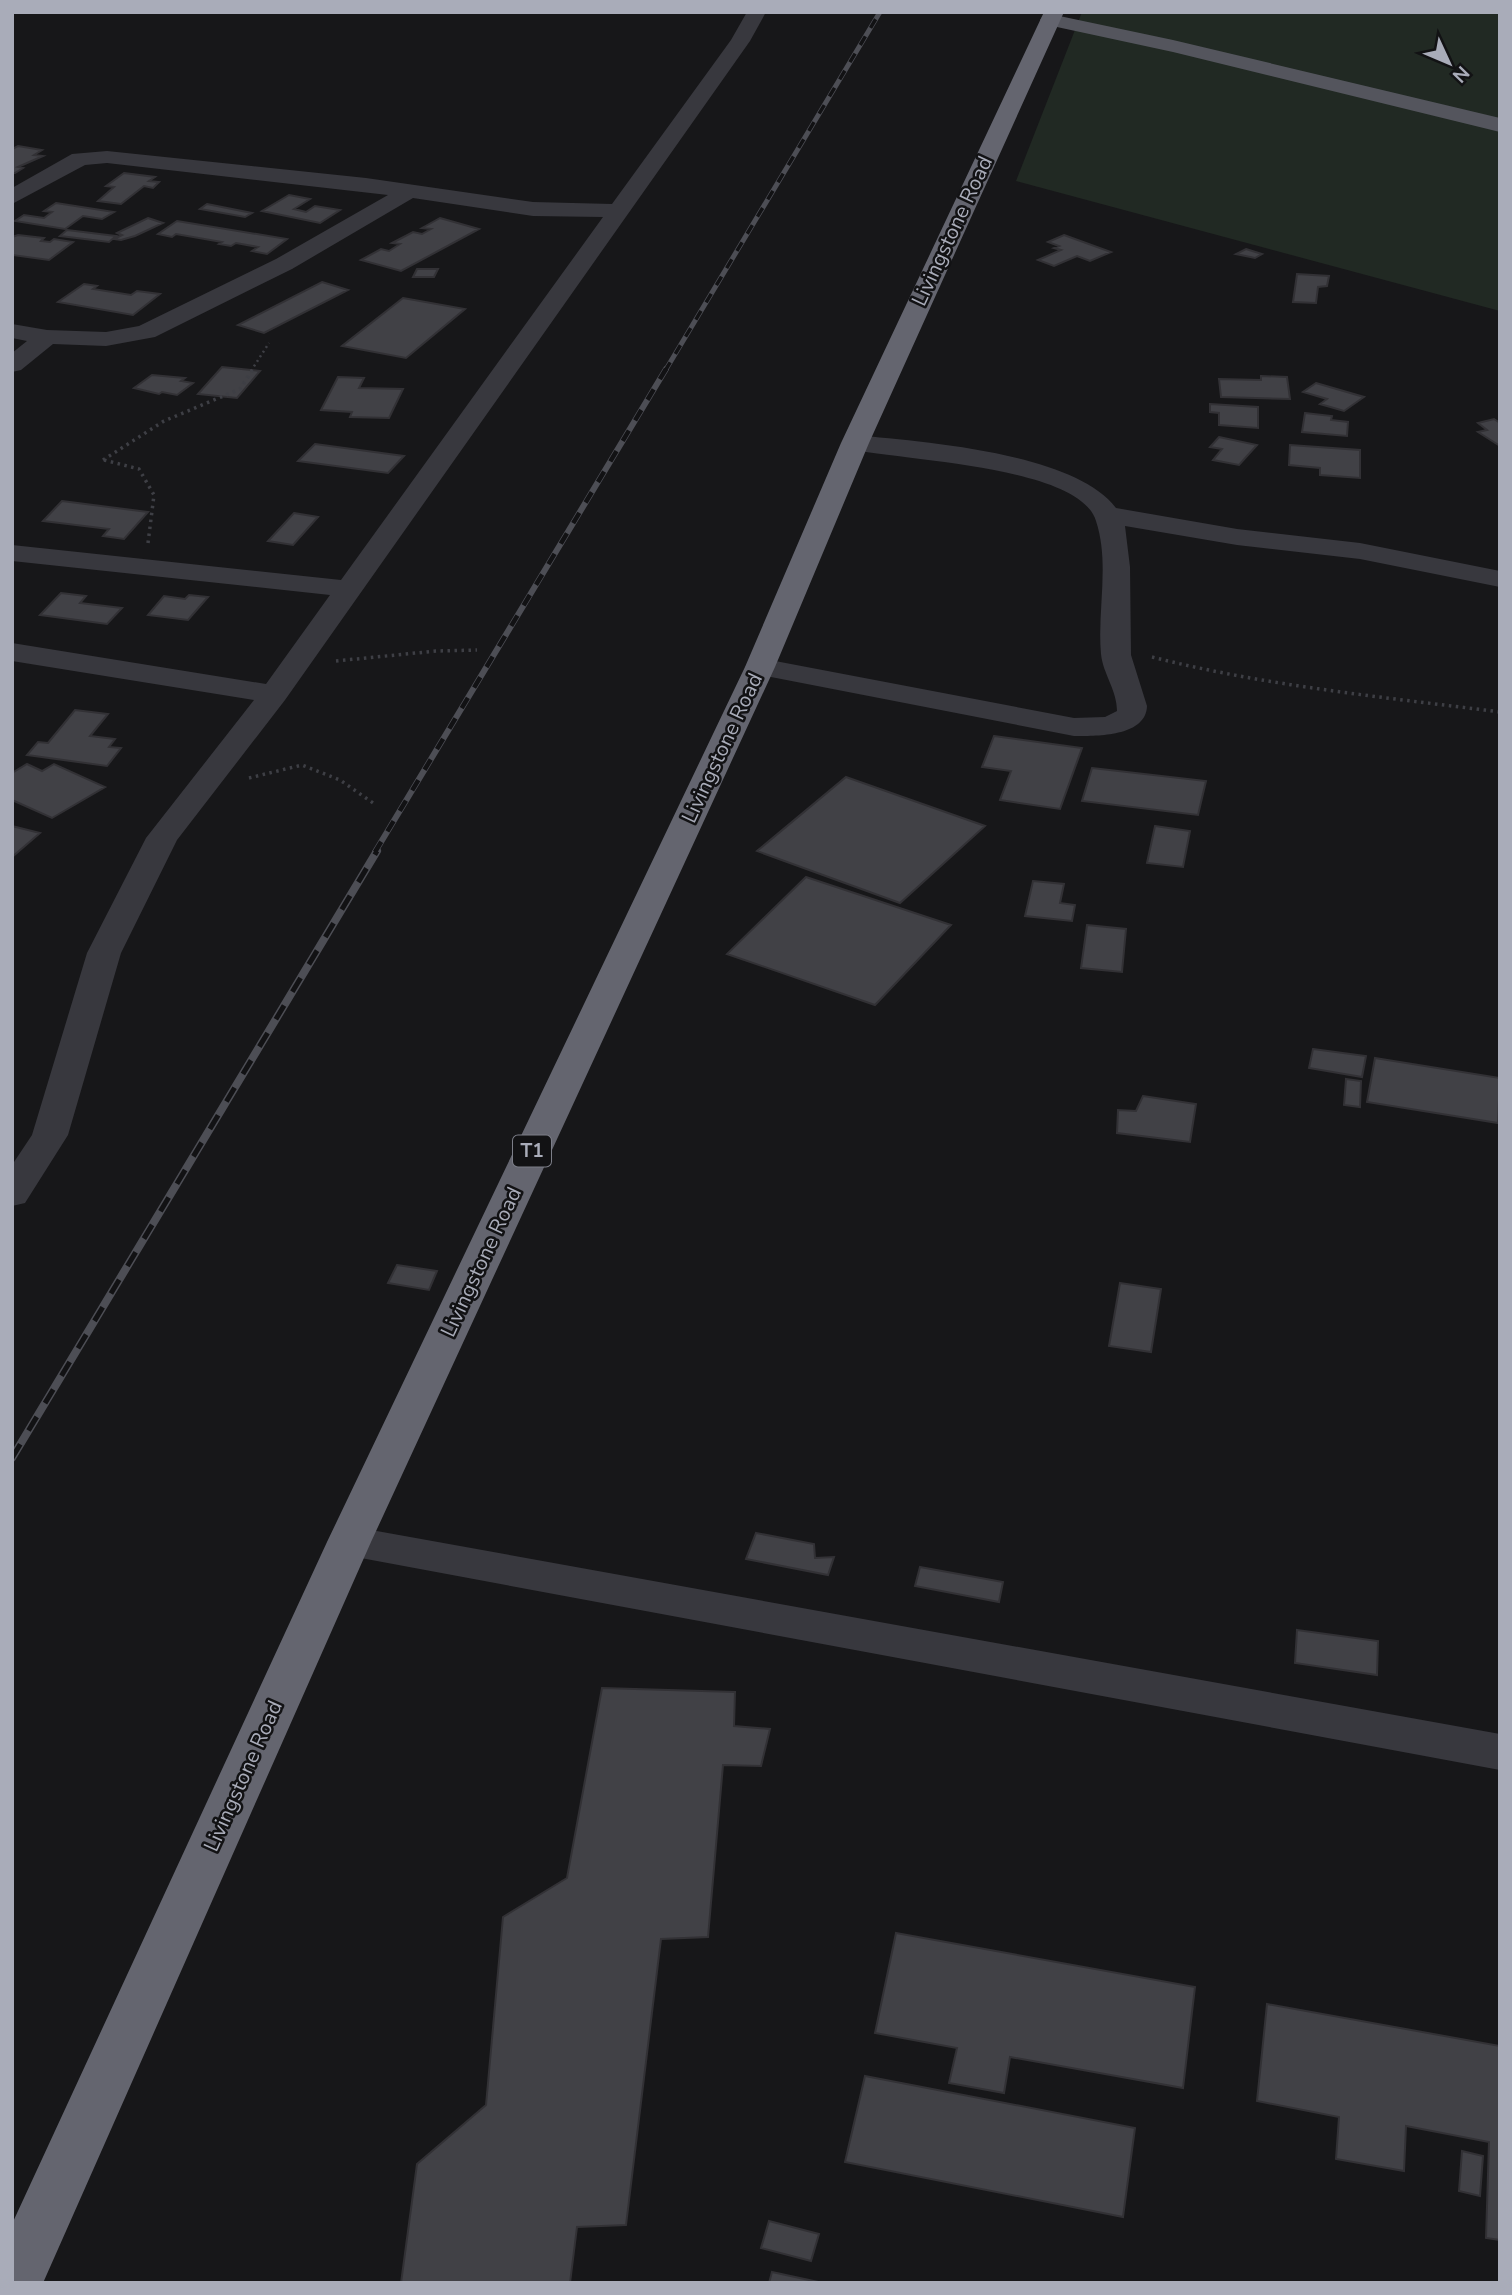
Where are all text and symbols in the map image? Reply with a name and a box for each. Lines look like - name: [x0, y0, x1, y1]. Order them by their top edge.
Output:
- north arrow: [1414, 28, 1484, 98]
- text: N: [1446, 60, 1475, 88]
- street label: Livingstone Road: [905, 151, 999, 311]
- street label: Livingstone Road: [675, 668, 769, 828]
- road number: T1: [513, 1135, 551, 1166]
- street label: Livingstone Road: [434, 1182, 528, 1342]
- street label: Livingstone Road: [197, 1696, 289, 1856]

